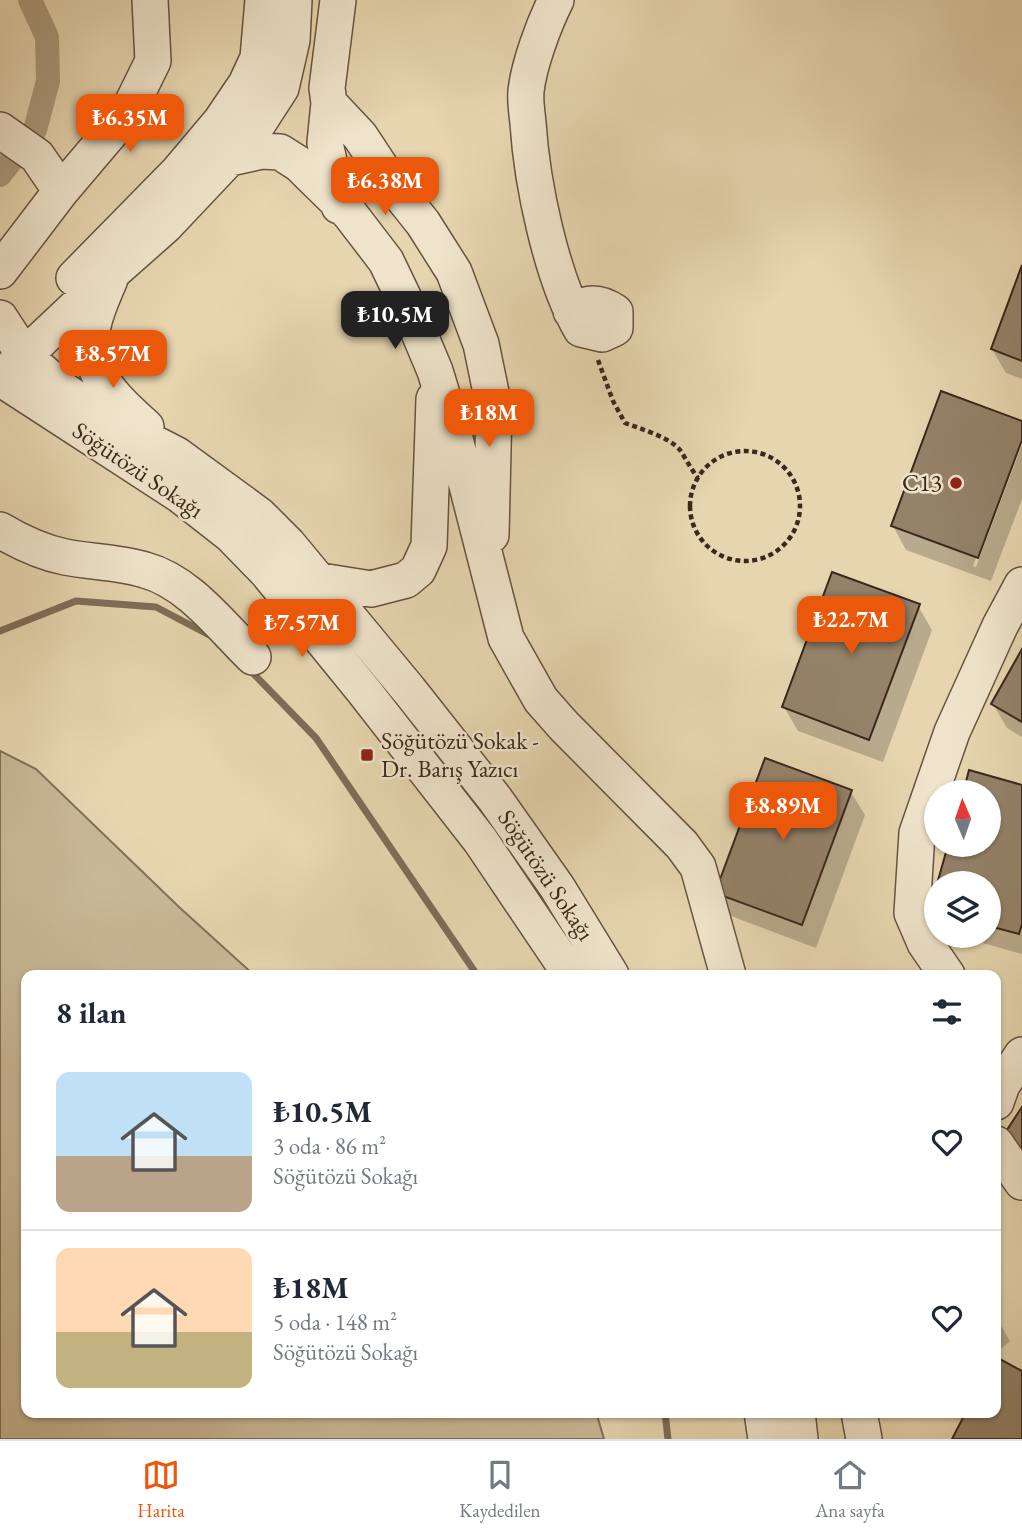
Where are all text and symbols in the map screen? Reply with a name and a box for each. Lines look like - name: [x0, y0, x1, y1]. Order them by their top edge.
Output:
- pin: ₺6.35M: [73, 94, 187, 154]
- text: ₺6.35M: [92, 102, 168, 132]
- pin: ₺6.38M: [328, 158, 442, 217]
- text: ₺6.38M: [347, 165, 423, 195]
- pin: ₺10.5M: [338, 292, 452, 351]
- text: ₺10.5M: [357, 299, 433, 329]
- pin: ₺8.57M: [56, 330, 170, 390]
- text: ₺8.57M: [75, 338, 151, 368]
- pin: ₺18M: [448, 390, 530, 449]
- text: ₺18M: [460, 397, 518, 427]
- street label: Söğütözü Sokağı: [67, 414, 210, 525]
- place label: C13: [902, 467, 942, 498]
- marker: C13: [948, 475, 964, 491]
- pin: ₺22.7M: [794, 596, 908, 656]
- pin: ₺7.57M: [245, 600, 359, 659]
- text: ₺22.7M: [813, 604, 889, 634]
- text: ₺7.57M: [264, 607, 340, 637]
- place label: Söğütözü Sokak - Dr. Barış Yazıcı: [381, 725, 539, 784]
- marker: Söğütözü Sokak - Dr. Barış Yazıcı: [359, 747, 375, 763]
- north arrow: [924, 780, 1001, 858]
- map controls: [924, 780, 1001, 948]
- pin: ₺8.89M: [726, 782, 840, 842]
- text: ₺8.89M: [745, 790, 821, 820]
- street label: Söğütözü Sokağı: [491, 803, 602, 946]
- button: layers: [924, 871, 1001, 948]
- text: 8 ilan: [56, 993, 127, 1032]
- icon: filters: [928, 993, 966, 1031]
- text: ₺10.5M: [273, 1092, 372, 1131]
- icon: home: [112, 1100, 196, 1184]
- icon: heart: [928, 1123, 966, 1161]
- text: 3 oda · 86 m²: [273, 1131, 386, 1161]
- text: Söğütözü Sokağı: [273, 1161, 418, 1191]
- text: ₺18M: [273, 1268, 349, 1307]
- icon: home: [112, 1276, 196, 1360]
- icon: heart: [928, 1299, 966, 1337]
- text: 5 oda · 148 m²: [273, 1307, 397, 1337]
- text: Söğütözü Sokağı: [273, 1337, 418, 1367]
- tab: Harita: [137, 1456, 185, 1523]
- tab: Kaydedilen: [459, 1456, 541, 1523]
- tab: Ana sayfa: [815, 1456, 885, 1523]

